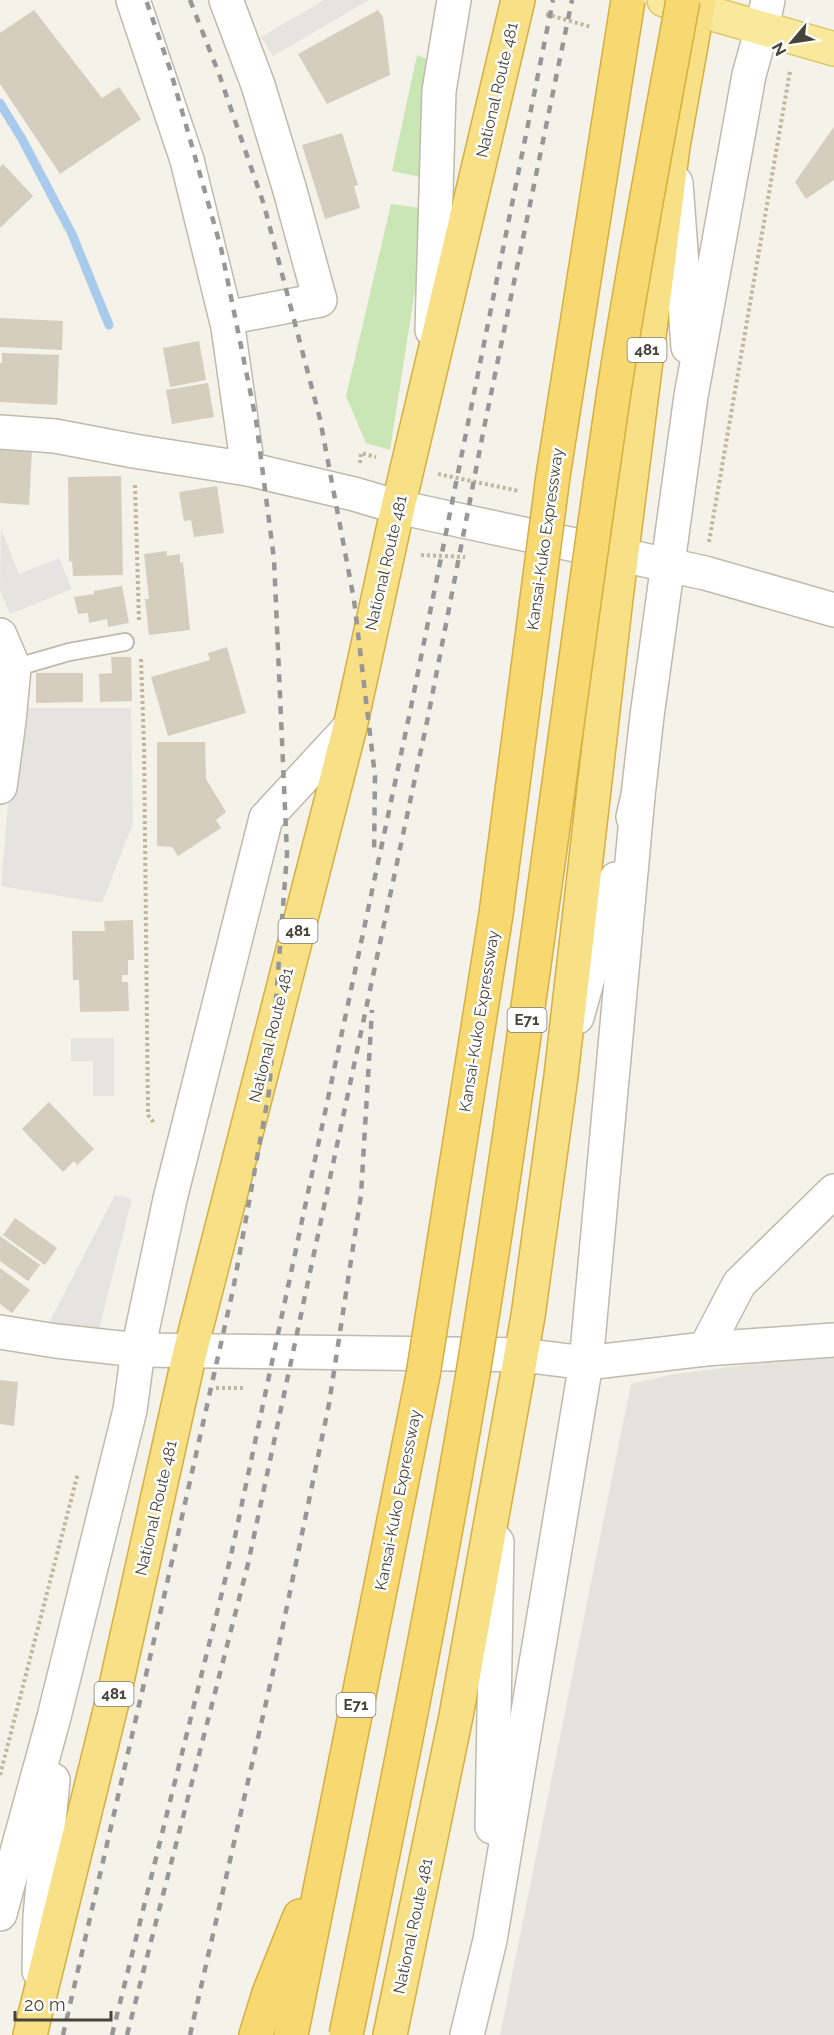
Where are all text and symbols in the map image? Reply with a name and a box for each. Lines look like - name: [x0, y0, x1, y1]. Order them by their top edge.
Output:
- north arrow: [762, 12, 822, 72]
- street label: National Route 481: [472, 20, 522, 159]
- text: N: [768, 39, 791, 59]
- road number: 481: [628, 338, 666, 362]
- street label: Kansai-Kuko Expressway: [523, 446, 567, 631]
- street label: National Route 481: [361, 493, 411, 632]
- road number: 481: [278, 919, 318, 943]
- street label: Kansai-Kuko Expressway: [455, 928, 503, 1113]
- street label: National Route 481: [245, 965, 297, 1104]
- road number: E71: [508, 1008, 546, 1032]
- street label: Kansai-Kuko Expressway: [371, 1408, 425, 1592]
- street label: National Route 481: [131, 1438, 181, 1577]
- road number: 481: [94, 1682, 134, 1706]
- road number: E71: [336, 1693, 376, 1717]
- street label: National Route 481: [389, 1856, 437, 1996]
- scale bar: [15, 1984, 111, 2022]
- text: 20 m: [24, 1994, 66, 2015]

